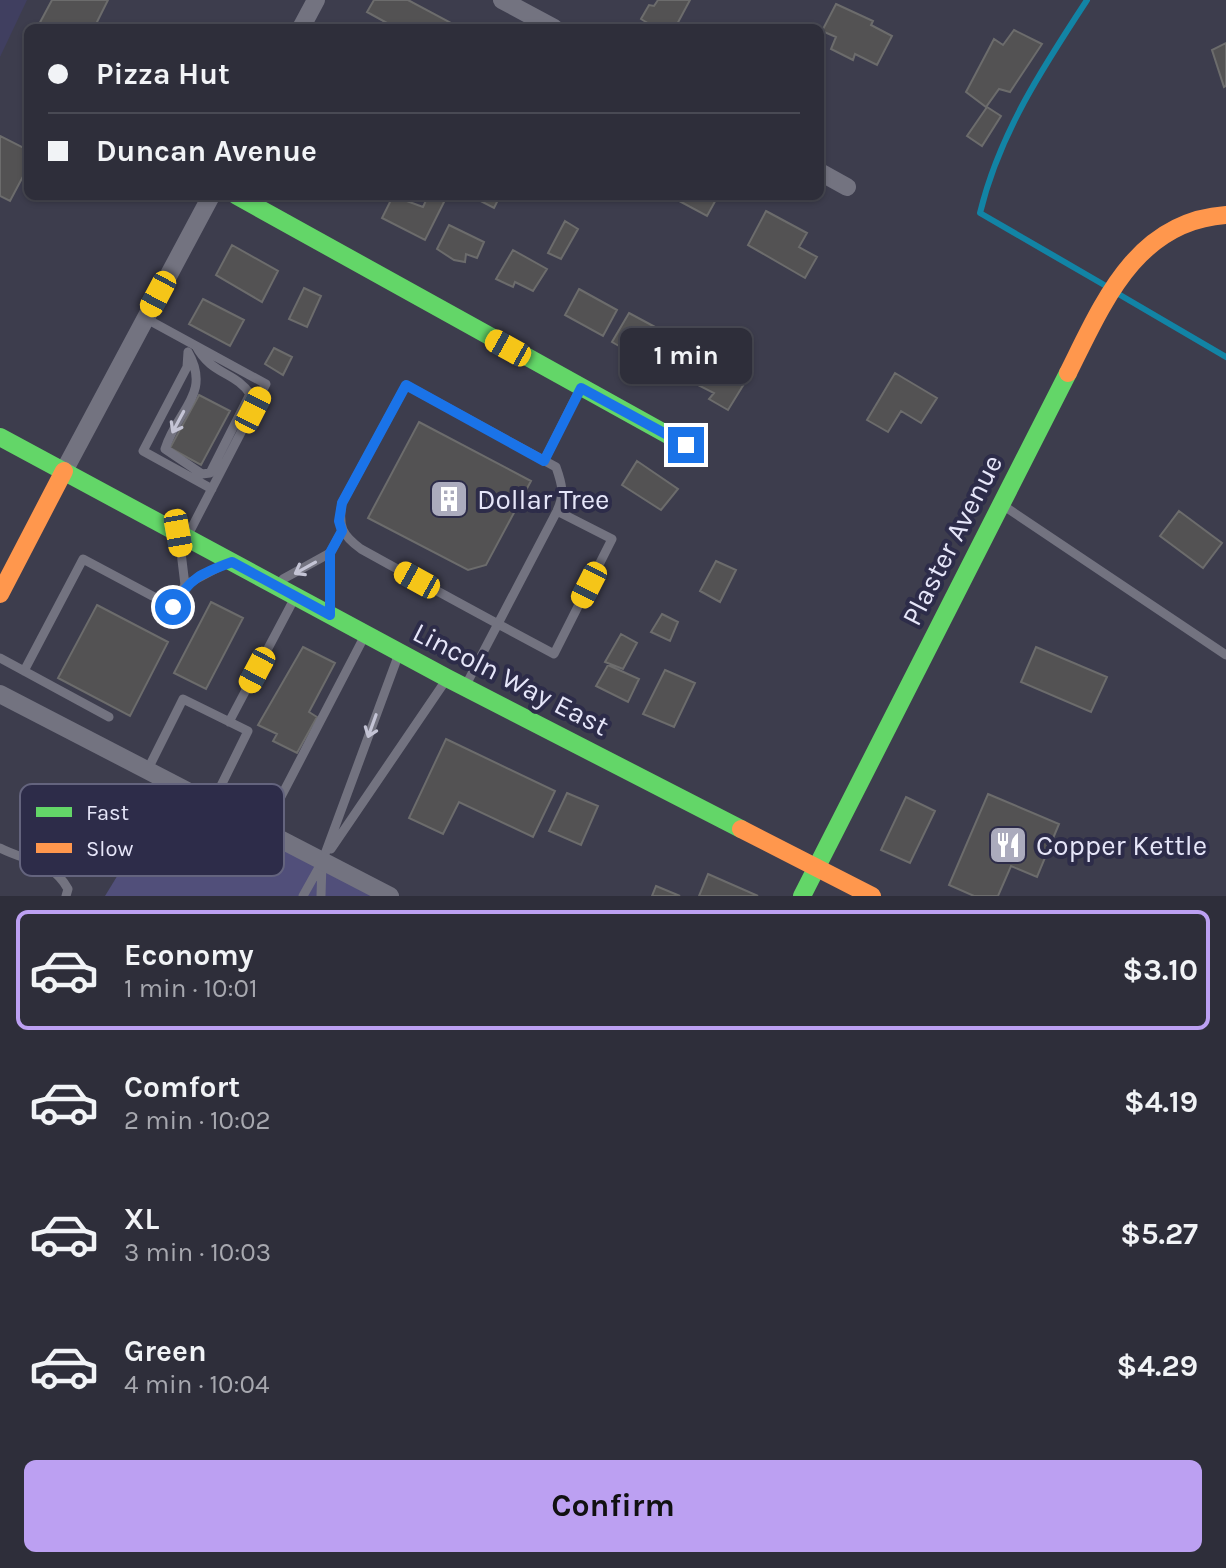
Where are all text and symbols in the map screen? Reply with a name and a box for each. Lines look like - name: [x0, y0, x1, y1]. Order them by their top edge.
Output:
- text: Pizza Hut: [96, 56, 230, 92]
- text: Duncan Avenue: [96, 133, 317, 169]
- car: [136, 267, 180, 321]
- car: [481, 326, 535, 370]
- callout: 1 min: [620, 329, 752, 385]
- text: 1 min: [653, 340, 719, 371]
- car: [231, 383, 275, 437]
- one-way arrow: [169, 409, 185, 433]
- route end: [668, 427, 704, 463]
- street label: Plaster Avenue: [895, 449, 1009, 631]
- building icon: Dollar Tree: [428, 478, 470, 520]
- place label: Dollar Tree: [477, 483, 610, 516]
- car: [162, 507, 194, 559]
- car: [390, 558, 444, 602]
- car: [567, 558, 611, 612]
- one-way arrow: [293, 561, 317, 576]
- route start: [155, 589, 191, 625]
- street label: Lincoln Way East: [408, 615, 614, 743]
- car: [235, 643, 279, 697]
- one-way arrow: [364, 713, 378, 738]
- legend: [20, 784, 284, 876]
- text: Fast: [86, 800, 129, 826]
- restaurant icon: Copper Kettle: [987, 824, 1029, 866]
- place label: Copper Kettle: [1036, 829, 1207, 862]
- text: Slow: [86, 836, 133, 862]
- icon: car: [28, 934, 100, 1006]
- text: Economy: [124, 937, 254, 973]
- text: $3.10: [1123, 952, 1198, 988]
- text: 1 min · 10:01: [124, 973, 258, 1004]
- icon: car: [28, 1066, 100, 1138]
- text: Comfort: [124, 1069, 240, 1105]
- text: $4.19: [1124, 1084, 1198, 1120]
- text: 2 min · 10:02: [124, 1105, 271, 1136]
- icon: car: [28, 1198, 100, 1270]
- text: XL: [124, 1201, 159, 1237]
- text: $5.27: [1120, 1216, 1198, 1252]
- text: 3 min · 10:03: [124, 1237, 271, 1268]
- icon: car: [28, 1330, 100, 1402]
- text: Green: [124, 1333, 207, 1369]
- text: $4.29: [1117, 1348, 1198, 1384]
- text: 4 min · 10:04: [124, 1369, 269, 1400]
- button: Confirm: [24, 1460, 1202, 1552]

